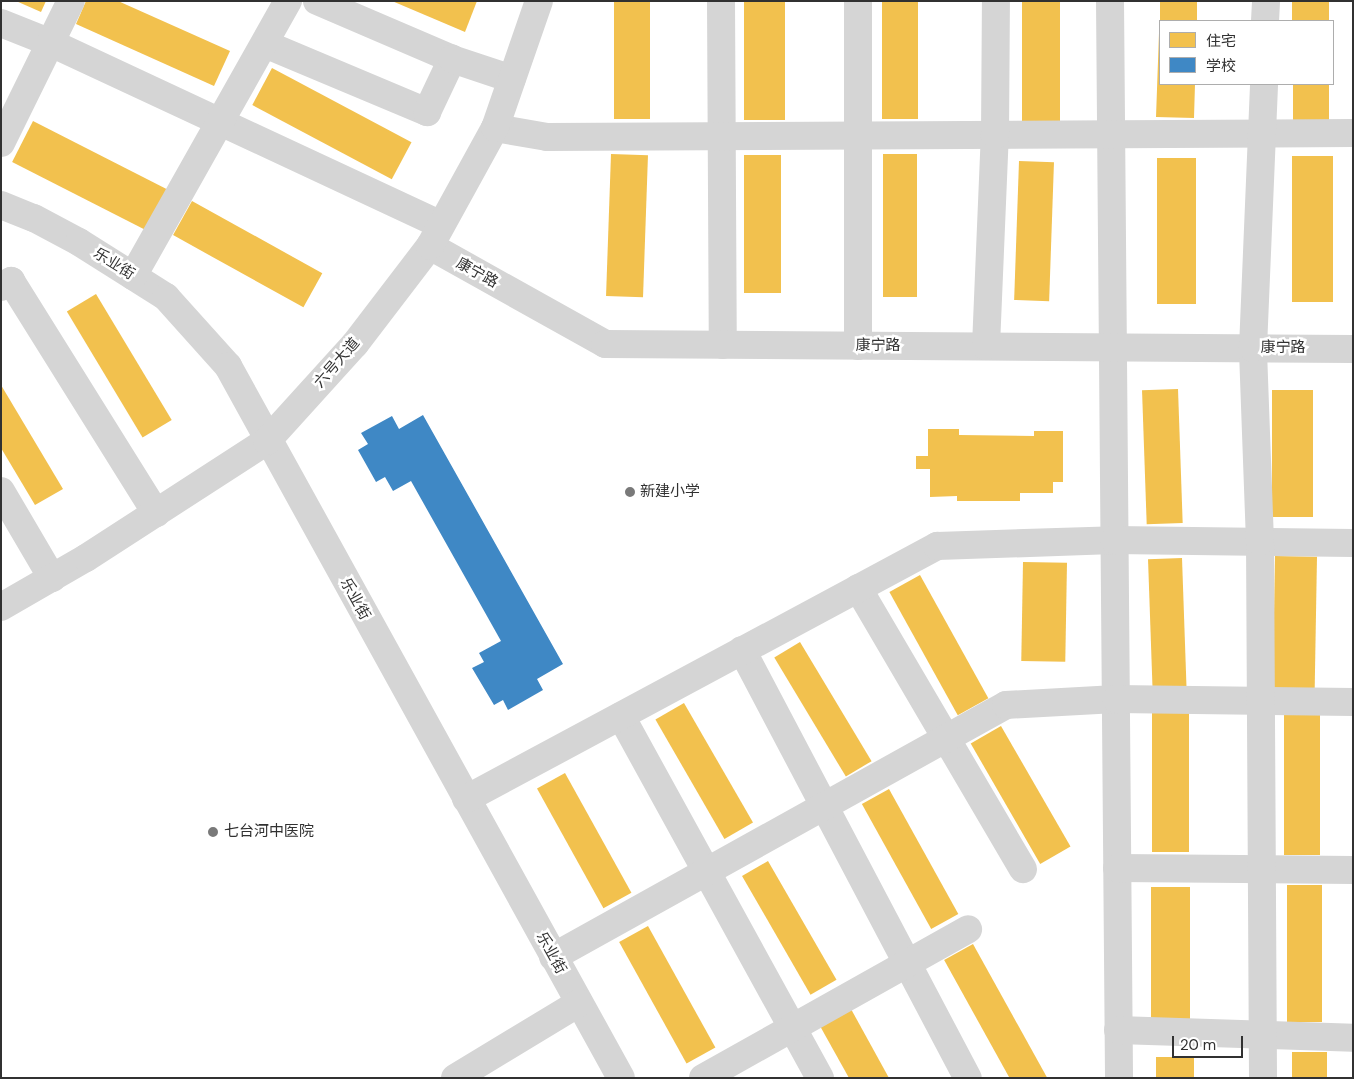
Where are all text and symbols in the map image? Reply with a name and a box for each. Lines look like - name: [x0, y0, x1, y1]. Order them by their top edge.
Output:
- legend: [1159, 20, 1334, 85]
- text: 住宅: [1206, 31, 1236, 51]
- text: 学校: [1206, 56, 1236, 76]
- street label: 乐业街: [90, 244, 138, 284]
- street label: 康宁路: [453, 254, 501, 292]
- street label: 六号大道: [311, 334, 363, 392]
- street label: 康宁路: [856, 337, 900, 355]
- street label: 康宁路: [1261, 339, 1305, 357]
- place label: 新建小学: [640, 483, 700, 501]
- marker: 新建小学: [624, 486, 636, 498]
- street label: 乐业街: [336, 575, 374, 623]
- place label: 七台河中医院: [224, 823, 314, 841]
- marker: 七台河中医院: [206, 825, 220, 839]
- street label: 乐业街: [532, 929, 570, 977]
- scale bar: [1174, 1026, 1245, 1058]
- text: 20 m: [1180, 1035, 1216, 1055]

